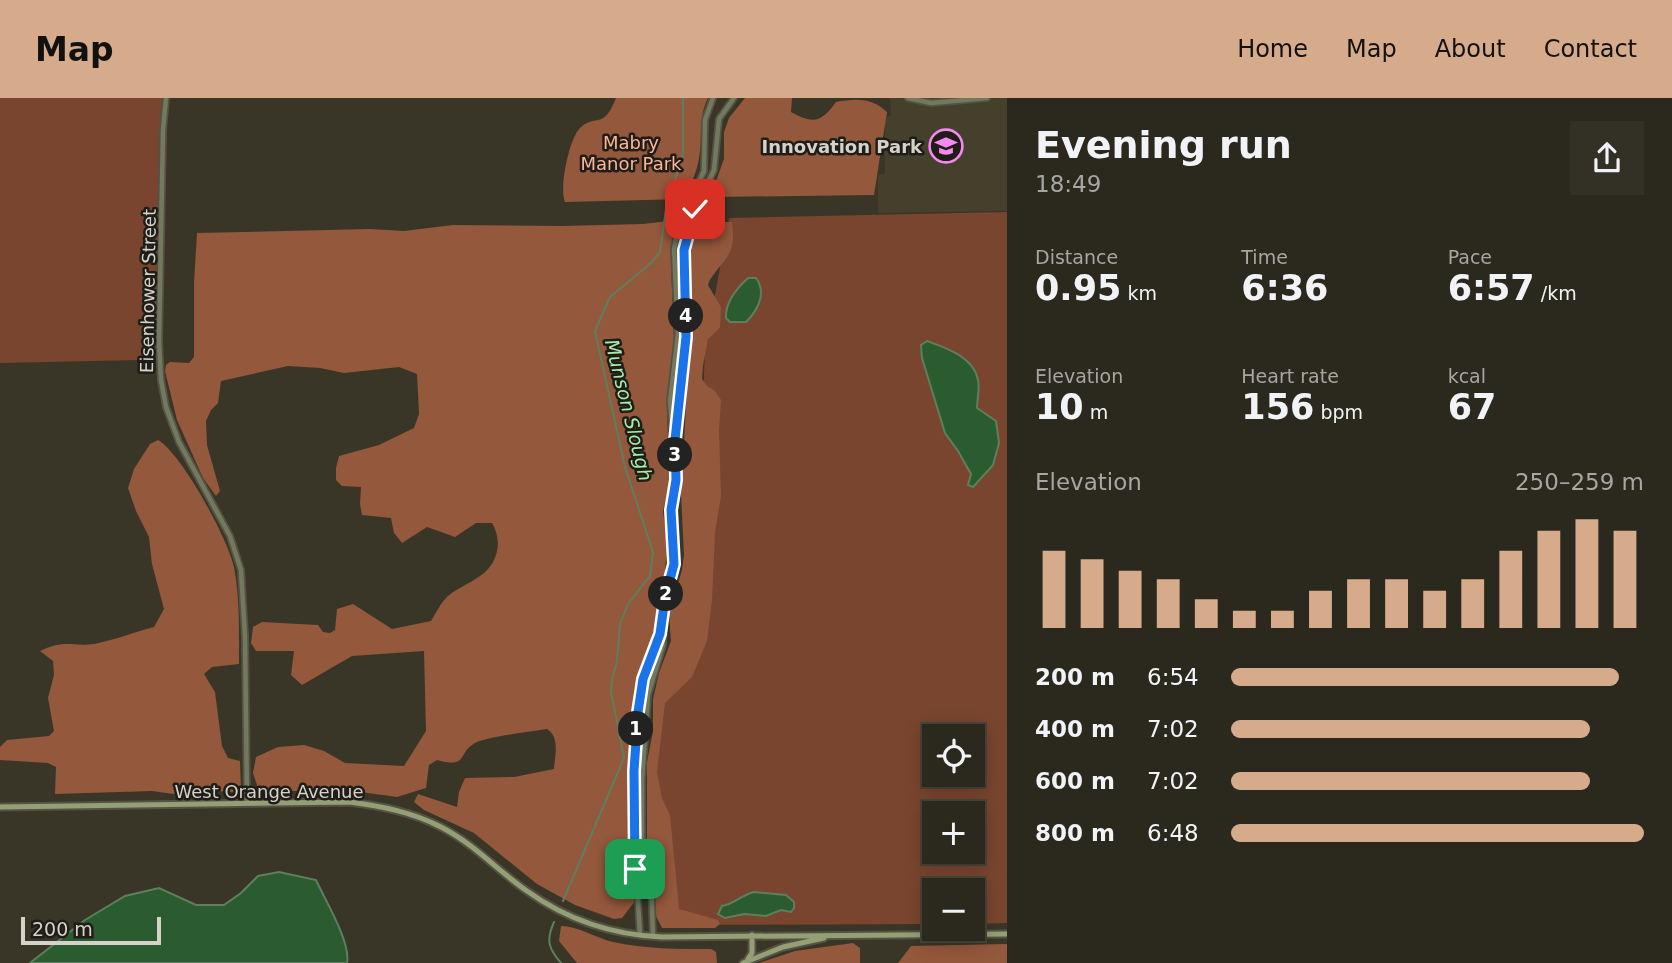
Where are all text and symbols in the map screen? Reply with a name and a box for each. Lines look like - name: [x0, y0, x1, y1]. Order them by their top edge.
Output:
- text: Map: [35, 30, 114, 69]
- text: Home: [1237, 35, 1308, 63]
- text: Map: [1346, 35, 1397, 63]
- text: About: [1435, 35, 1506, 63]
- text: Contact: [1544, 35, 1637, 63]
- button: share: [1570, 121, 1644, 195]
- text: Evening run: [1035, 123, 1292, 167]
- school or university icon: Innovation Park: [927, 127, 965, 165]
- park label: Mabry Manor Park: [580, 132, 682, 174]
- place label: Innovation Park: [762, 136, 923, 157]
- text: 18:49: [1035, 171, 1101, 197]
- pin: [665, 179, 725, 239]
- icon: check: [676, 190, 714, 228]
- street label: Eisenhower Street: [136, 209, 160, 373]
- text: Distance: [1035, 246, 1118, 268]
- text: Time: [1241, 246, 1288, 268]
- text: Pace: [1448, 246, 1492, 268]
- text: 0.95: [1035, 268, 1121, 308]
- text: 6:36: [1241, 268, 1328, 308]
- text: 6:57: [1448, 268, 1535, 308]
- text: km: [1121, 282, 1157, 304]
- text: /km: [1535, 282, 1577, 304]
- pin: 4: [668, 298, 704, 333]
- text: 4: [679, 304, 692, 326]
- water label: Munson Slough: [601, 337, 657, 483]
- text: Elevation: [1035, 365, 1123, 387]
- text: Heart rate: [1241, 365, 1339, 387]
- text: kcal: [1448, 365, 1486, 387]
- text: 10: [1035, 387, 1084, 427]
- text: 156: [1241, 387, 1314, 427]
- text: 67: [1448, 387, 1496, 427]
- text: m: [1084, 401, 1108, 423]
- text: bpm: [1314, 401, 1363, 423]
- pin: 3: [658, 438, 692, 472]
- text: 3: [668, 443, 681, 465]
- text: Elevation: [1035, 469, 1142, 495]
- text: 250–259 m: [1515, 469, 1644, 495]
- pin: 2: [648, 576, 684, 612]
- text: 2: [659, 582, 672, 604]
- text: 200 m: [1035, 664, 1115, 690]
- text: 6:54: [1147, 664, 1199, 690]
- pin: 1: [618, 712, 654, 746]
- text: 400 m: [1035, 716, 1115, 742]
- text: 7:02: [1147, 716, 1199, 742]
- text: 1: [629, 717, 642, 739]
- map controls: [922, 724, 985, 941]
- button: locate: [922, 724, 985, 787]
- text: 600 m: [1035, 768, 1115, 794]
- text: 7:02: [1147, 768, 1199, 794]
- street label: West Orange Avenue: [174, 781, 364, 802]
- button: +: [922, 801, 985, 864]
- text: 800 m: [1035, 820, 1115, 846]
- text: 6:48: [1147, 820, 1199, 846]
- pin: [605, 839, 665, 899]
- icon: arrive: [616, 850, 654, 888]
- button: −: [922, 878, 985, 941]
- scale bar: [21, 914, 161, 946]
- text: 200 m: [32, 918, 93, 940]

